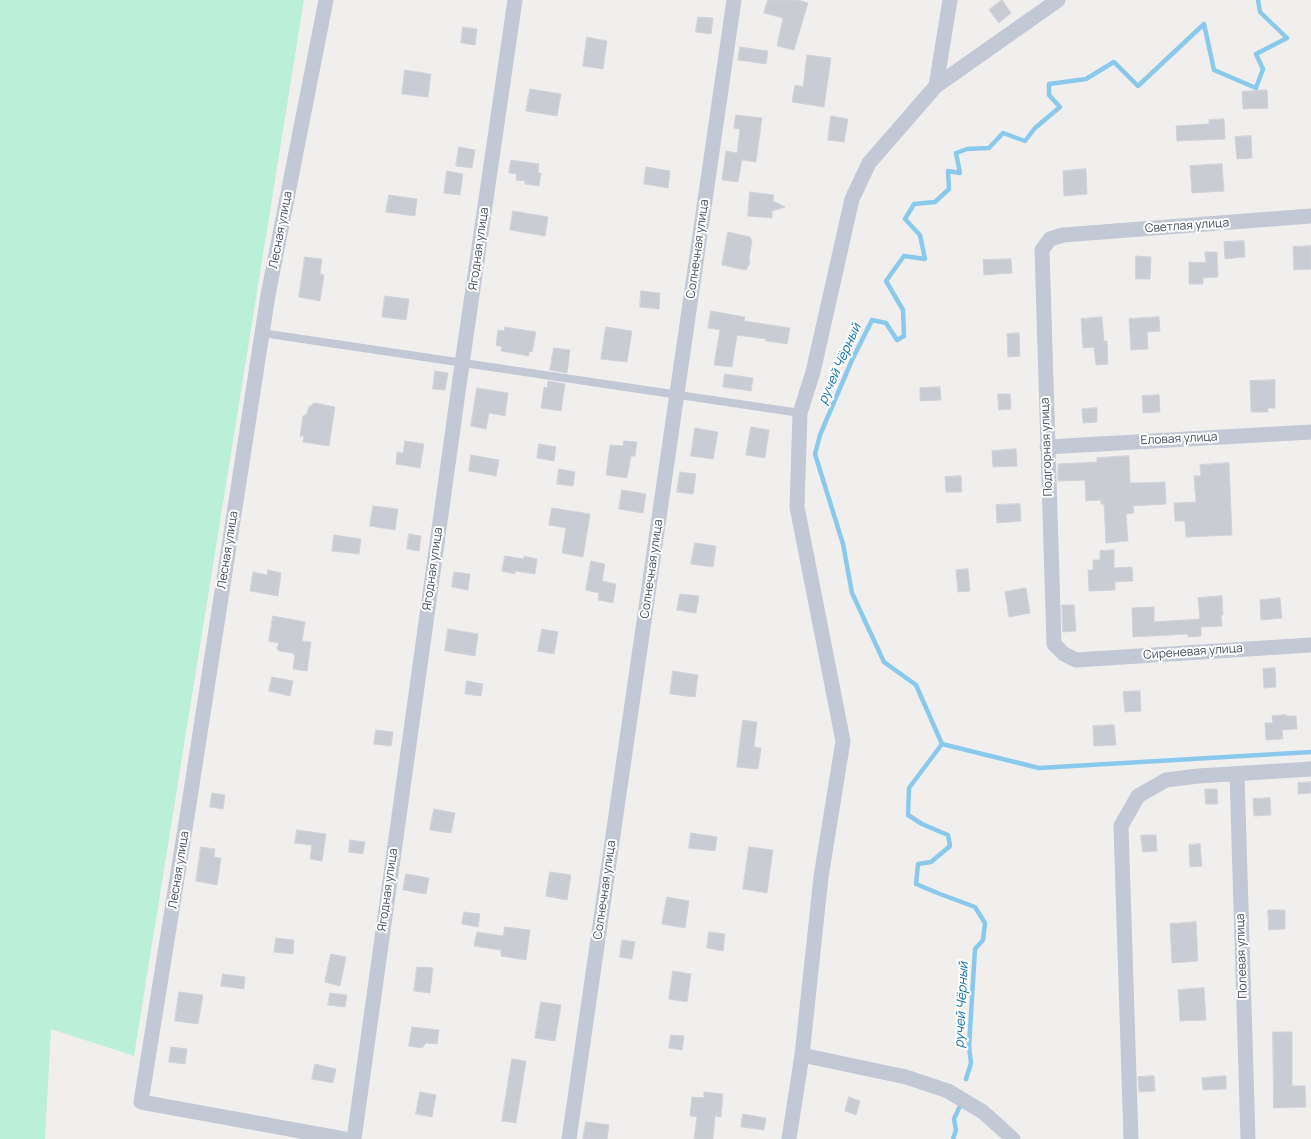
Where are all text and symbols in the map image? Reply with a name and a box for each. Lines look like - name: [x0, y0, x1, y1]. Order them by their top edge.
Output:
- street label: Лесная улица: [266, 190, 296, 270]
- street label: Солнечная улица: [684, 199, 712, 299]
- street label: Ягодная улица: [466, 206, 492, 292]
- street label: Светлая улица: [1144, 216, 1230, 236]
- water label: ручей Чёрный: [815, 321, 865, 407]
- street label: Подгорная улица: [1038, 397, 1056, 497]
- street label: Еловая улица: [1140, 430, 1218, 448]
- street label: Лесная улица: [215, 510, 241, 590]
- street label: Солнечная улица: [638, 519, 666, 619]
- street label: Ягодная улица: [420, 526, 446, 612]
- street label: Сиреневая улица: [1143, 641, 1243, 663]
- street label: Лесная улица: [166, 830, 192, 910]
- street label: Солнечная улица: [591, 840, 619, 940]
- street label: Ягодная улица: [375, 847, 401, 933]
- street label: Полевая улица: [1233, 913, 1251, 999]
- water label: ручей Чёрный: [952, 961, 972, 1049]

